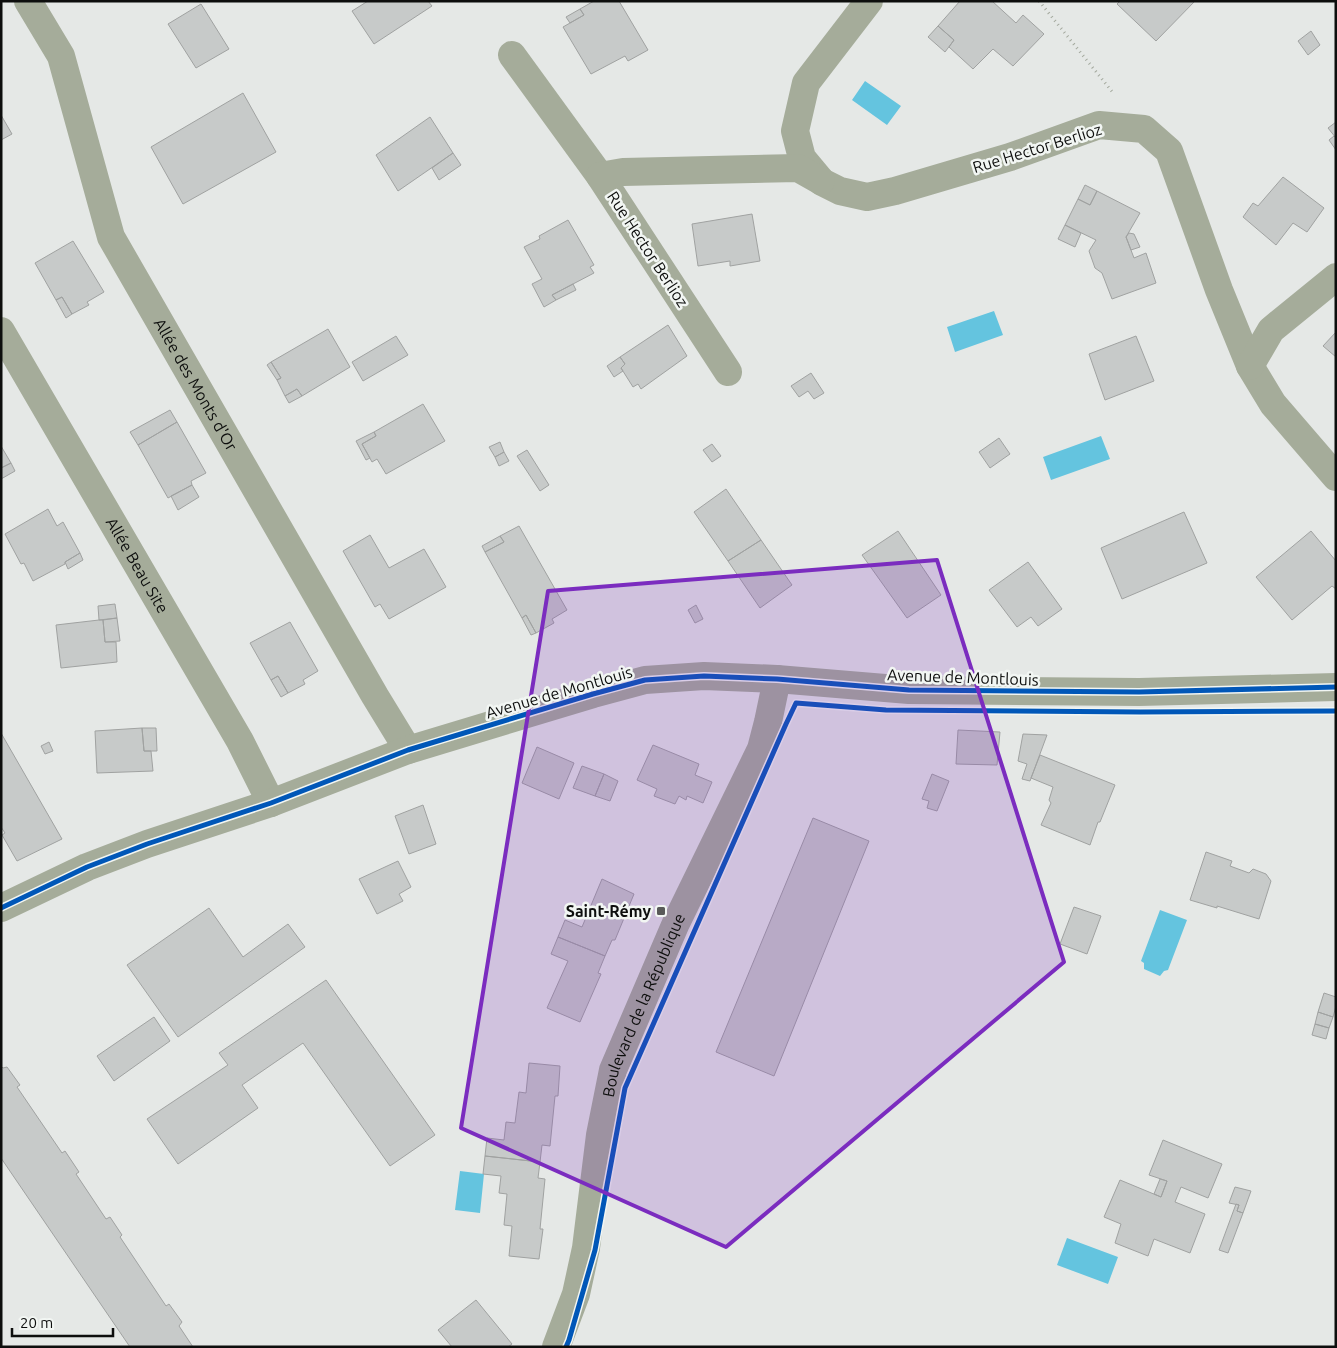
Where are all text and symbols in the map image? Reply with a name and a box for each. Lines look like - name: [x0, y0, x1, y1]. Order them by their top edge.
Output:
- street label: Rue Hector Berlioz: [970, 120, 1104, 176]
- street label: Rue Hector Berlioz: [604, 188, 692, 310]
- street label: Allée des Monts d'Or: [151, 315, 241, 454]
- street label: Allée Beau Site: [103, 514, 172, 616]
- street label: Avenue de Montlouis: [484, 662, 634, 722]
- street label: Avenue de Montlouis: [887, 665, 1039, 689]
- place label: Saint-Rémy: [566, 902, 652, 920]
- marker: Saint-Rémy: [655, 905, 667, 917]
- street label: Boulevard de la République: [599, 910, 688, 1099]
- scale bar: [12, 1306, 114, 1338]
- text: 20 m: [20, 1314, 53, 1331]

